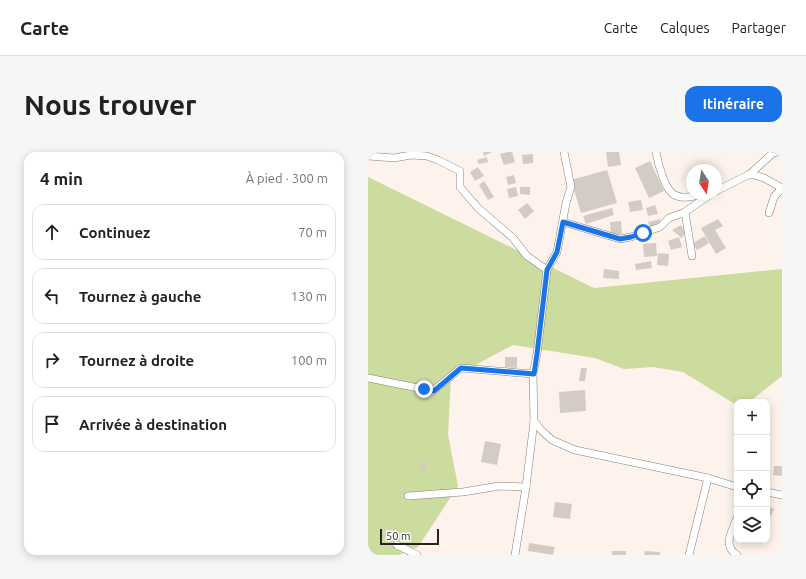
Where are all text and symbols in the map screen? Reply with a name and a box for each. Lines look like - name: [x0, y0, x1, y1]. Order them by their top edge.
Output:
- text: Carte: [20, 17, 69, 39]
- text: Carte: [604, 20, 638, 36]
- text: Calques: [660, 20, 709, 36]
- text: Partager: [731, 20, 786, 36]
- button: Itinéraire: [685, 86, 782, 122]
- text: Nous trouver: [24, 89, 197, 120]
- north arrow: [686, 164, 722, 200]
- text: 4 min: [40, 169, 83, 188]
- text: À pied · 300 m: [246, 171, 328, 185]
- icon: ahead: [41, 221, 63, 243]
- text: Continuez: [79, 224, 150, 241]
- route start: [634, 224, 652, 242]
- text: 70 m: [298, 225, 327, 239]
- icon: left: [41, 285, 63, 307]
- text: Tournez à gauche: [79, 288, 202, 305]
- text: 130 m: [291, 289, 327, 303]
- icon: right: [41, 349, 63, 371]
- text: Tournez à droite: [79, 352, 194, 369]
- text: 100 m: [291, 353, 327, 367]
- route end: [415, 380, 433, 398]
- map controls: [734, 399, 770, 543]
- button: +: [734, 399, 770, 435]
- icon: arrive: [41, 413, 63, 435]
- text: Arrivée à destination: [79, 416, 227, 433]
- button: −: [734, 435, 770, 471]
- button: locate: [734, 471, 770, 507]
- button: layers: [734, 507, 770, 543]
- scale bar: [380, 527, 439, 546]
- text: 50 m: [386, 530, 410, 542]

